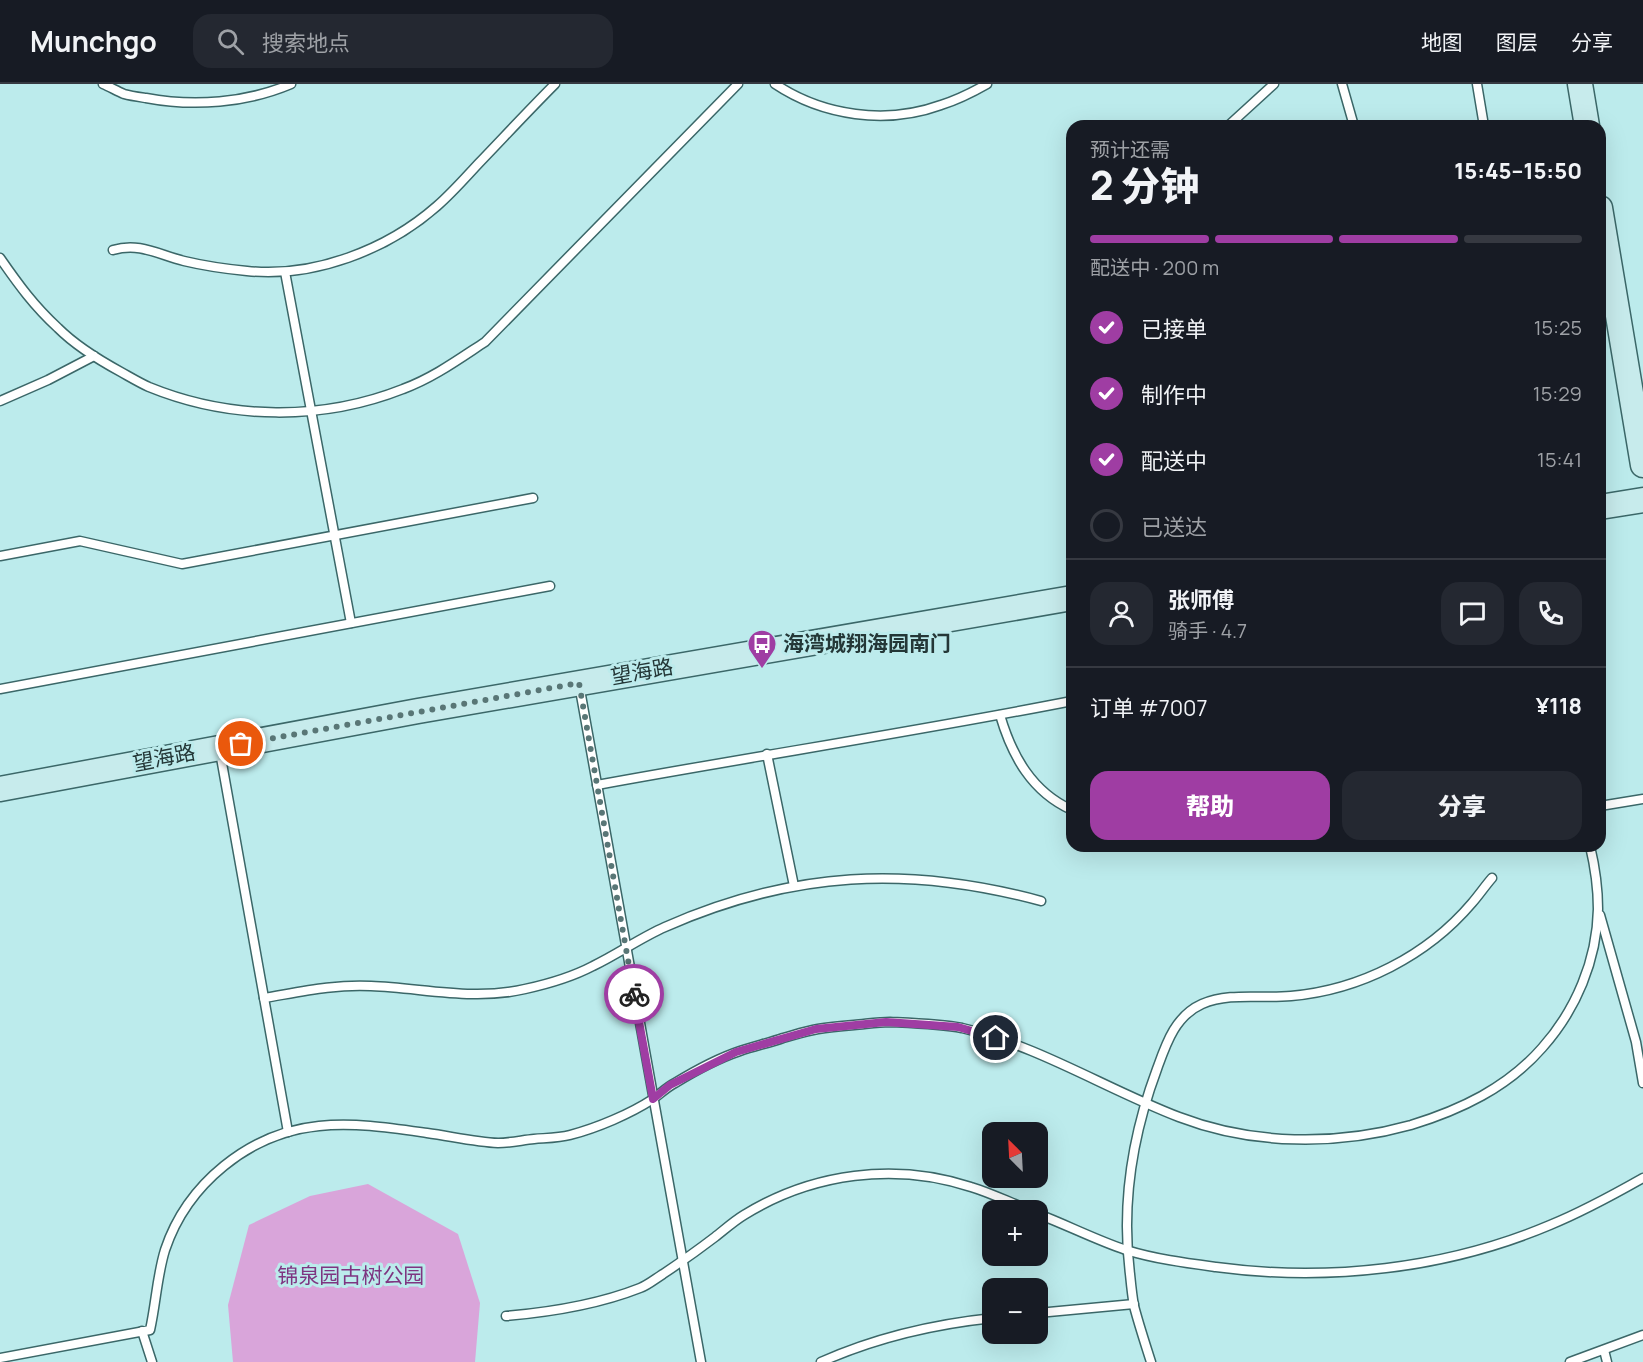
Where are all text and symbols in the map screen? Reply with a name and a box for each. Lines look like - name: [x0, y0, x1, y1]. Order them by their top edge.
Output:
- search box: [193, 14, 613, 68]
- text: Munchgo: [30, 22, 157, 60]
- icon: search: [214, 25, 247, 58]
- text: 搜索地点: [262, 28, 350, 58]
- text: 地图: [1421, 28, 1463, 56]
- text: 图层: [1496, 28, 1538, 56]
- text: 分享: [1571, 28, 1613, 56]
- text: 预计还需: [1090, 136, 1170, 163]
- text: 15:45–15:50: [1454, 156, 1582, 186]
- text: 2 分钟: [1090, 158, 1199, 212]
- text: 配送中 · 200 m: [1090, 254, 1219, 281]
- icon: check: [1090, 311, 1123, 344]
- text: 已接单: [1141, 314, 1207, 344]
- text: 15:25: [1534, 314, 1582, 341]
- icon: check: [1090, 377, 1123, 410]
- text: 制作中: [1141, 380, 1207, 410]
- text: 15:29: [1533, 380, 1582, 407]
- icon: check: [1090, 443, 1123, 476]
- text: 配送中: [1141, 446, 1207, 476]
- text: 15:41: [1537, 446, 1582, 473]
- text: 已送达: [1141, 512, 1207, 542]
- button: person: [1090, 582, 1153, 645]
- button: chat: [1441, 582, 1504, 645]
- button: phone: [1519, 582, 1582, 645]
- text: 张师傅: [1168, 585, 1234, 615]
- text: 骑手 · 4.7: [1168, 617, 1247, 644]
- bus stop icon: 海湾城翔海园南门: [746, 628, 778, 670]
- place label: 海湾城翔海园南门: [783, 629, 951, 657]
- street label: 望海路: [608, 652, 675, 690]
- text: ¥118: [1536, 691, 1582, 721]
- text: 订单 #7007: [1090, 693, 1208, 723]
- pin: [215, 718, 266, 769]
- icon: bag: [224, 727, 257, 760]
- street label: 望海路: [130, 737, 197, 777]
- button: 帮助: [1090, 771, 1330, 840]
- button: 分享: [1342, 771, 1582, 840]
- courier: [604, 964, 664, 1024]
- icon: bike: [618, 978, 651, 1011]
- pin: [970, 1012, 1021, 1063]
- icon: home: [979, 1021, 1012, 1054]
- north arrow: [982, 1122, 1048, 1188]
- map controls: [982, 1122, 1048, 1344]
- button: +: [982, 1200, 1048, 1266]
- park label: 锦泉园古树公园: [278, 1261, 425, 1289]
- button: −: [982, 1278, 1048, 1344]

